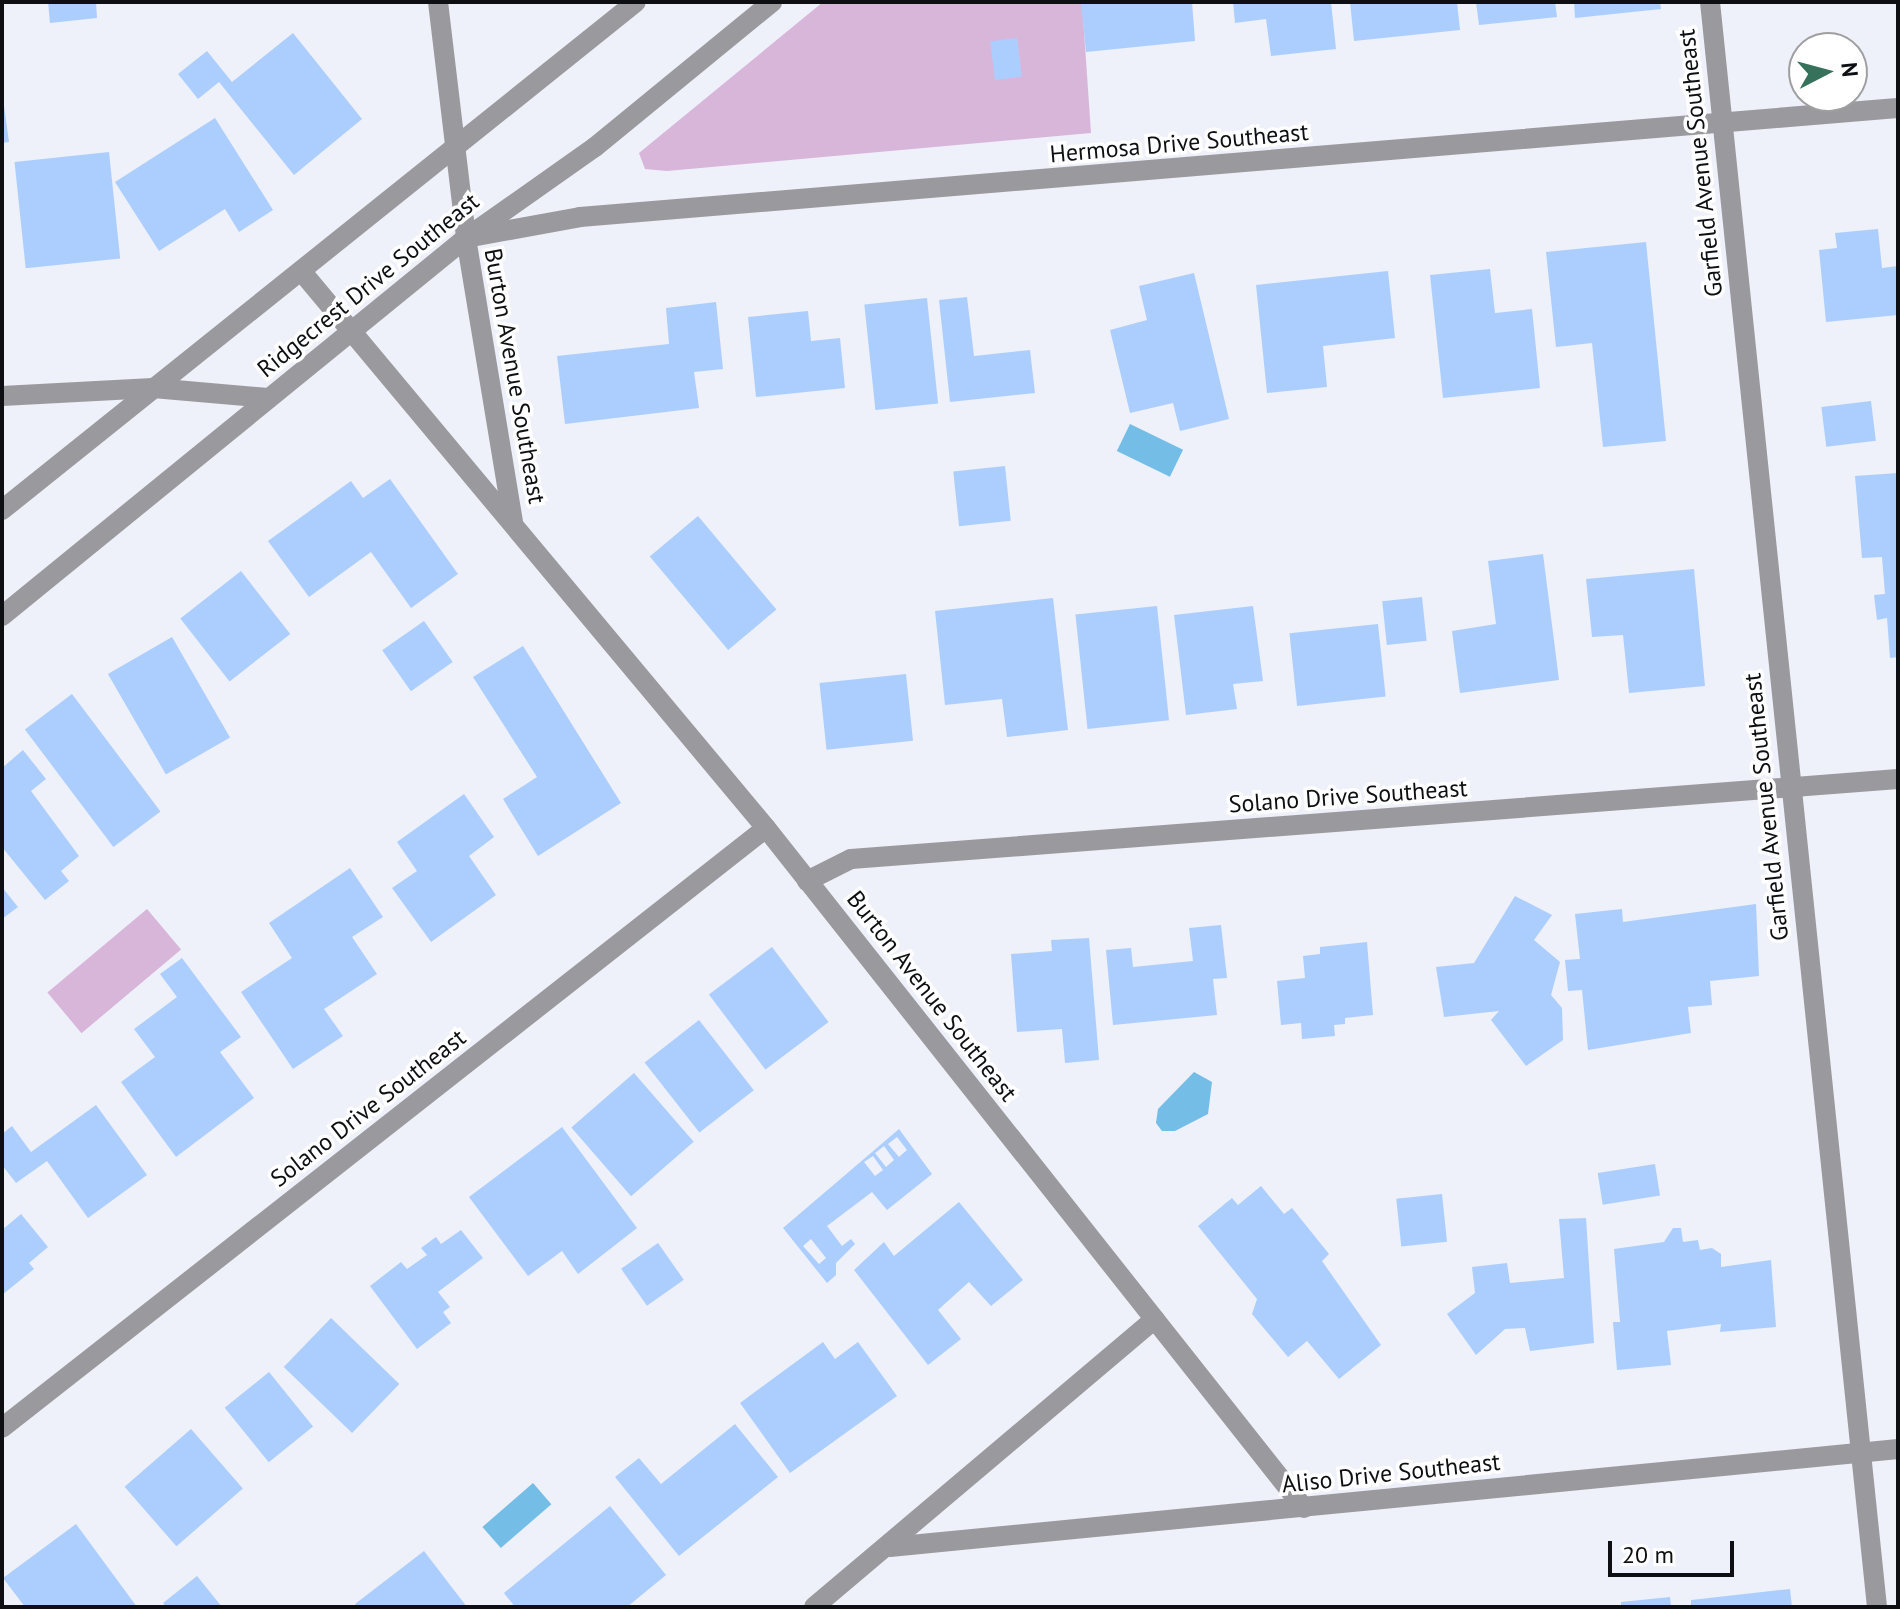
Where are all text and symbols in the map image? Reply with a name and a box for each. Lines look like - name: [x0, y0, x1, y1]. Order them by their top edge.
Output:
- street label: Garfield Avenue Southeast: [1672, 27, 1728, 299]
- north arrow: [1788, 32, 1868, 112]
- text: N: [1835, 61, 1865, 78]
- street label: Hermosa Drive Southeast: [1048, 117, 1310, 169]
- street label: Ridgecrest Drive Southeast: [251, 187, 485, 383]
- street label: Burton Avenue Southeast: [478, 246, 552, 506]
- street label: Garfield Avenue Southeast: [1738, 671, 1794, 943]
- street label: Solano Drive Southeast: [1228, 773, 1468, 819]
- street label: Burton Avenue Southeast: [841, 885, 1023, 1107]
- street label: Solano Drive Southeast: [265, 1023, 471, 1193]
- street label: Aliso Drive Southeast: [1280, 1447, 1502, 1499]
- scale bar: [1612, 1525, 1738, 1575]
- text: 20 m: [1622, 1539, 1674, 1570]

